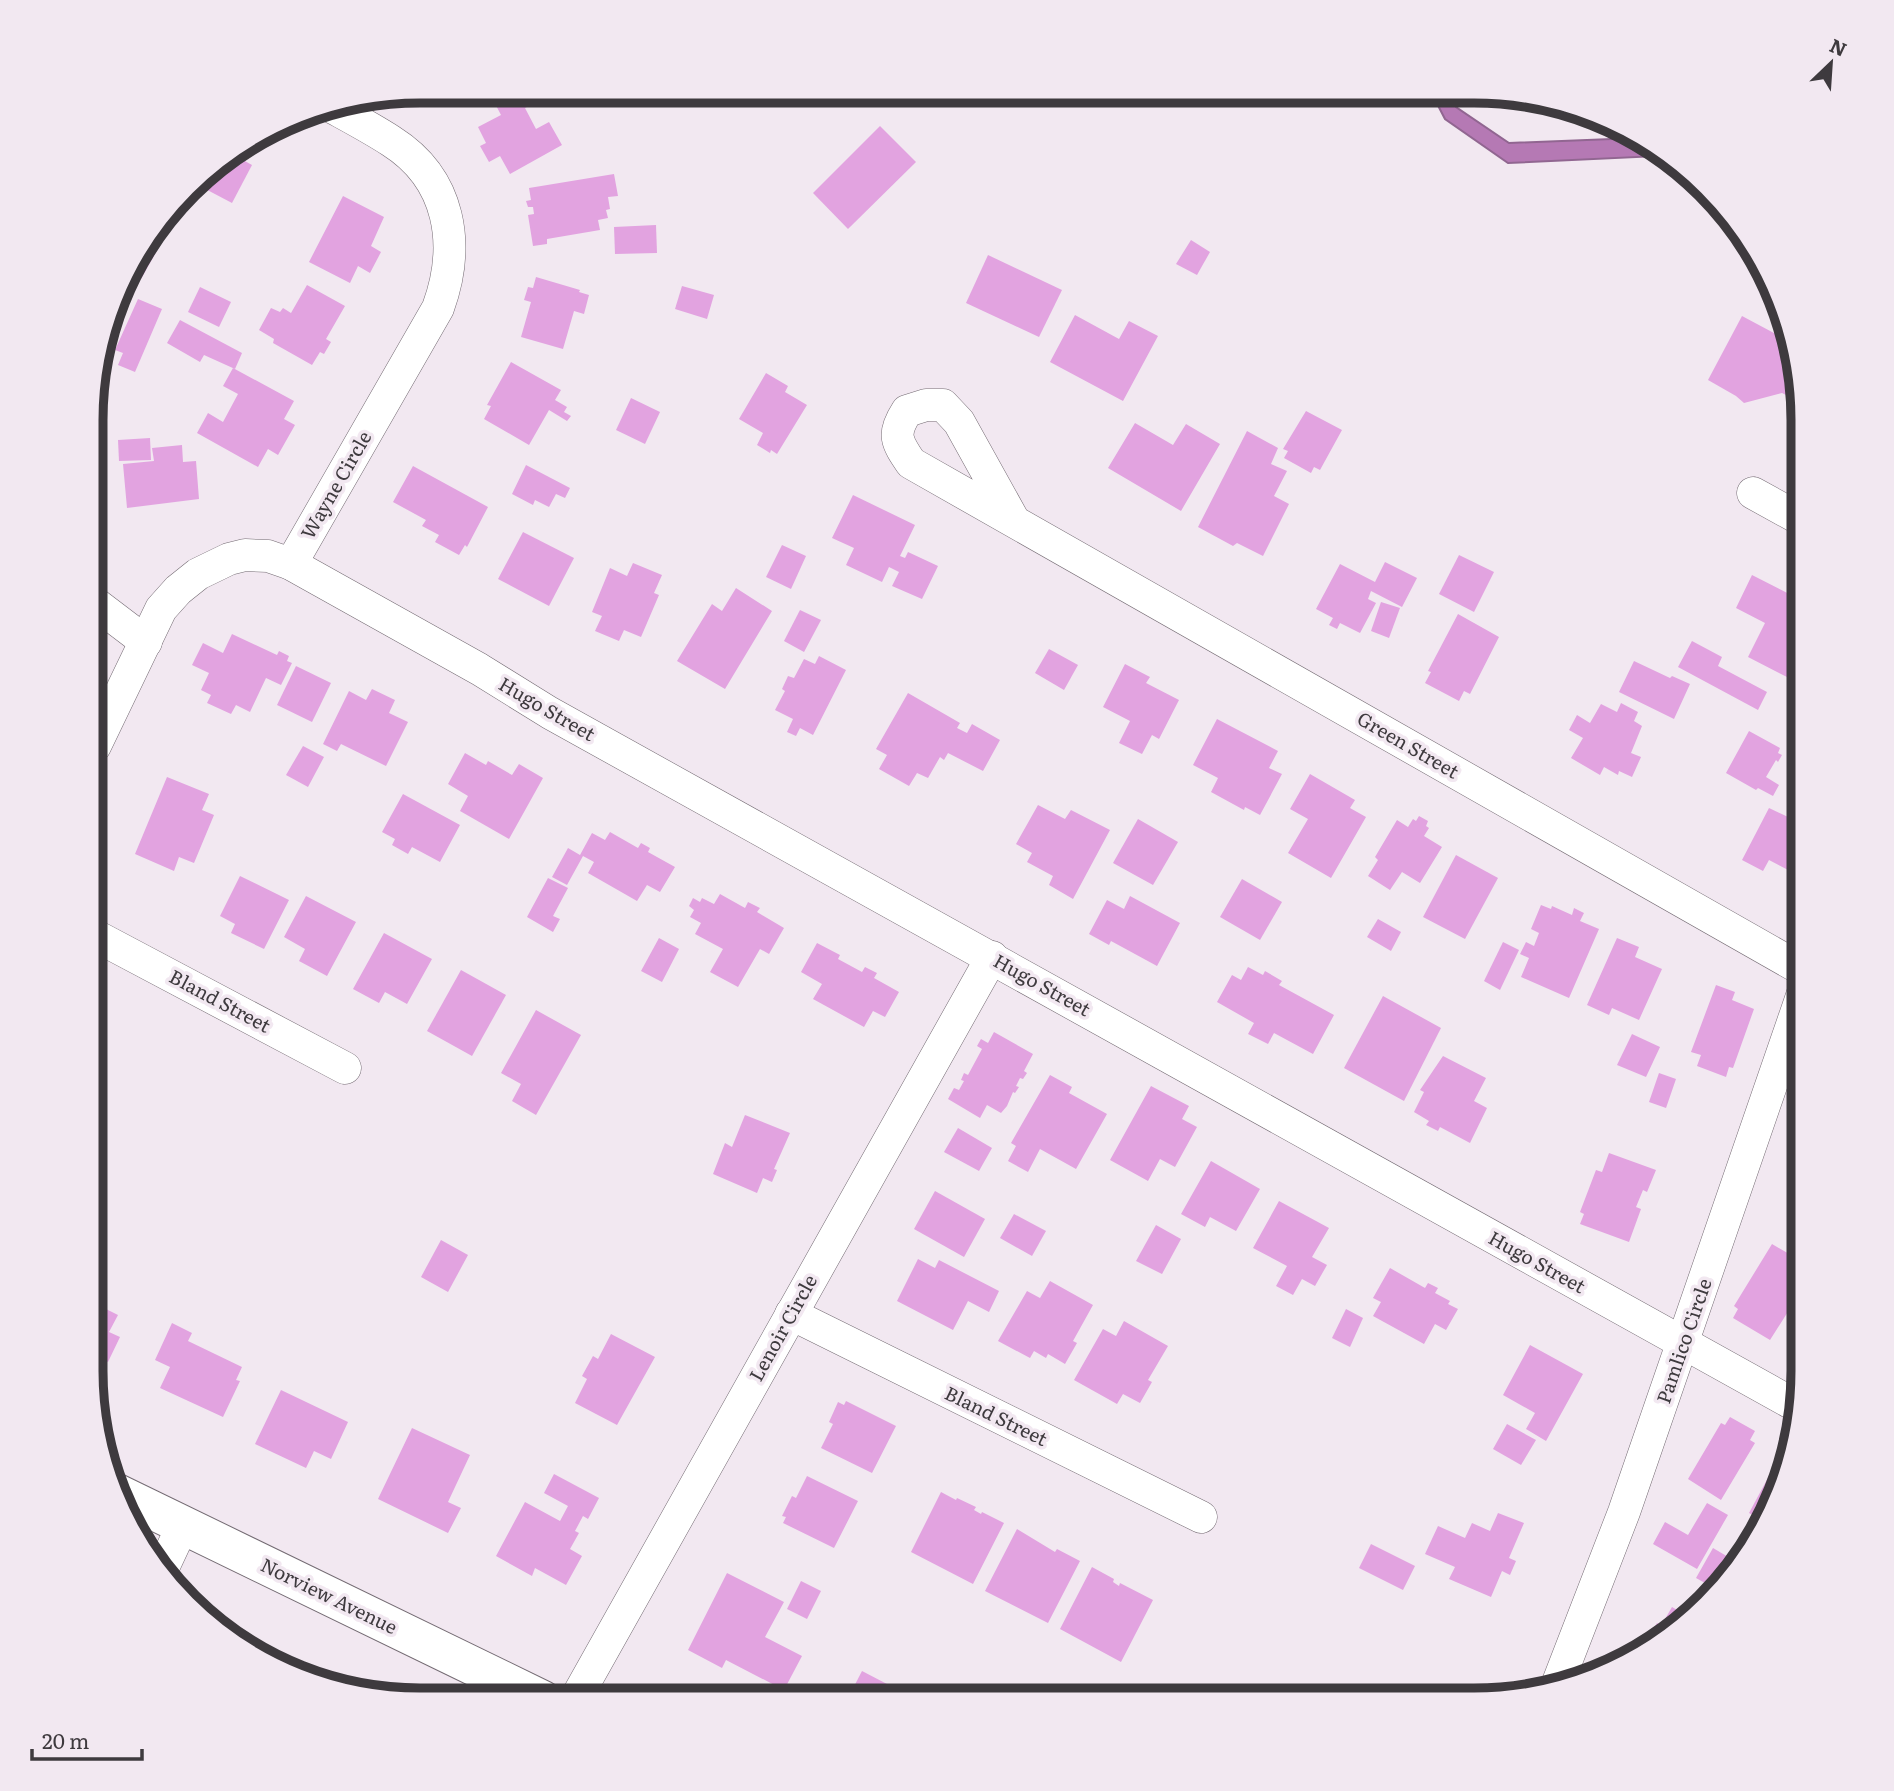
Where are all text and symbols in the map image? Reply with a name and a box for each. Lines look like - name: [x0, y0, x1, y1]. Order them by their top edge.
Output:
- north arrow: [1796, 28, 1866, 98]
- text: N: [1825, 31, 1852, 63]
- street label: Wayne Circle: [293, 425, 377, 544]
- street label: Hugo Street: [494, 669, 601, 747]
- street label: Green Street: [1352, 704, 1465, 785]
- street label: Hugo Street: [989, 946, 1096, 1022]
- street label: Bland Street: [165, 962, 276, 1039]
- street label: Hugo Street: [1484, 1223, 1591, 1299]
- street label: Lenoir Circle: [741, 1269, 823, 1386]
- street label: Pamlico Circle: [1649, 1274, 1718, 1407]
- street label: Bland Street: [940, 1378, 1053, 1452]
- street label: Norview Avenue: [256, 1550, 403, 1640]
- scale bar: [32, 1718, 142, 1762]
- text: 20 m: [42, 1724, 89, 1755]

